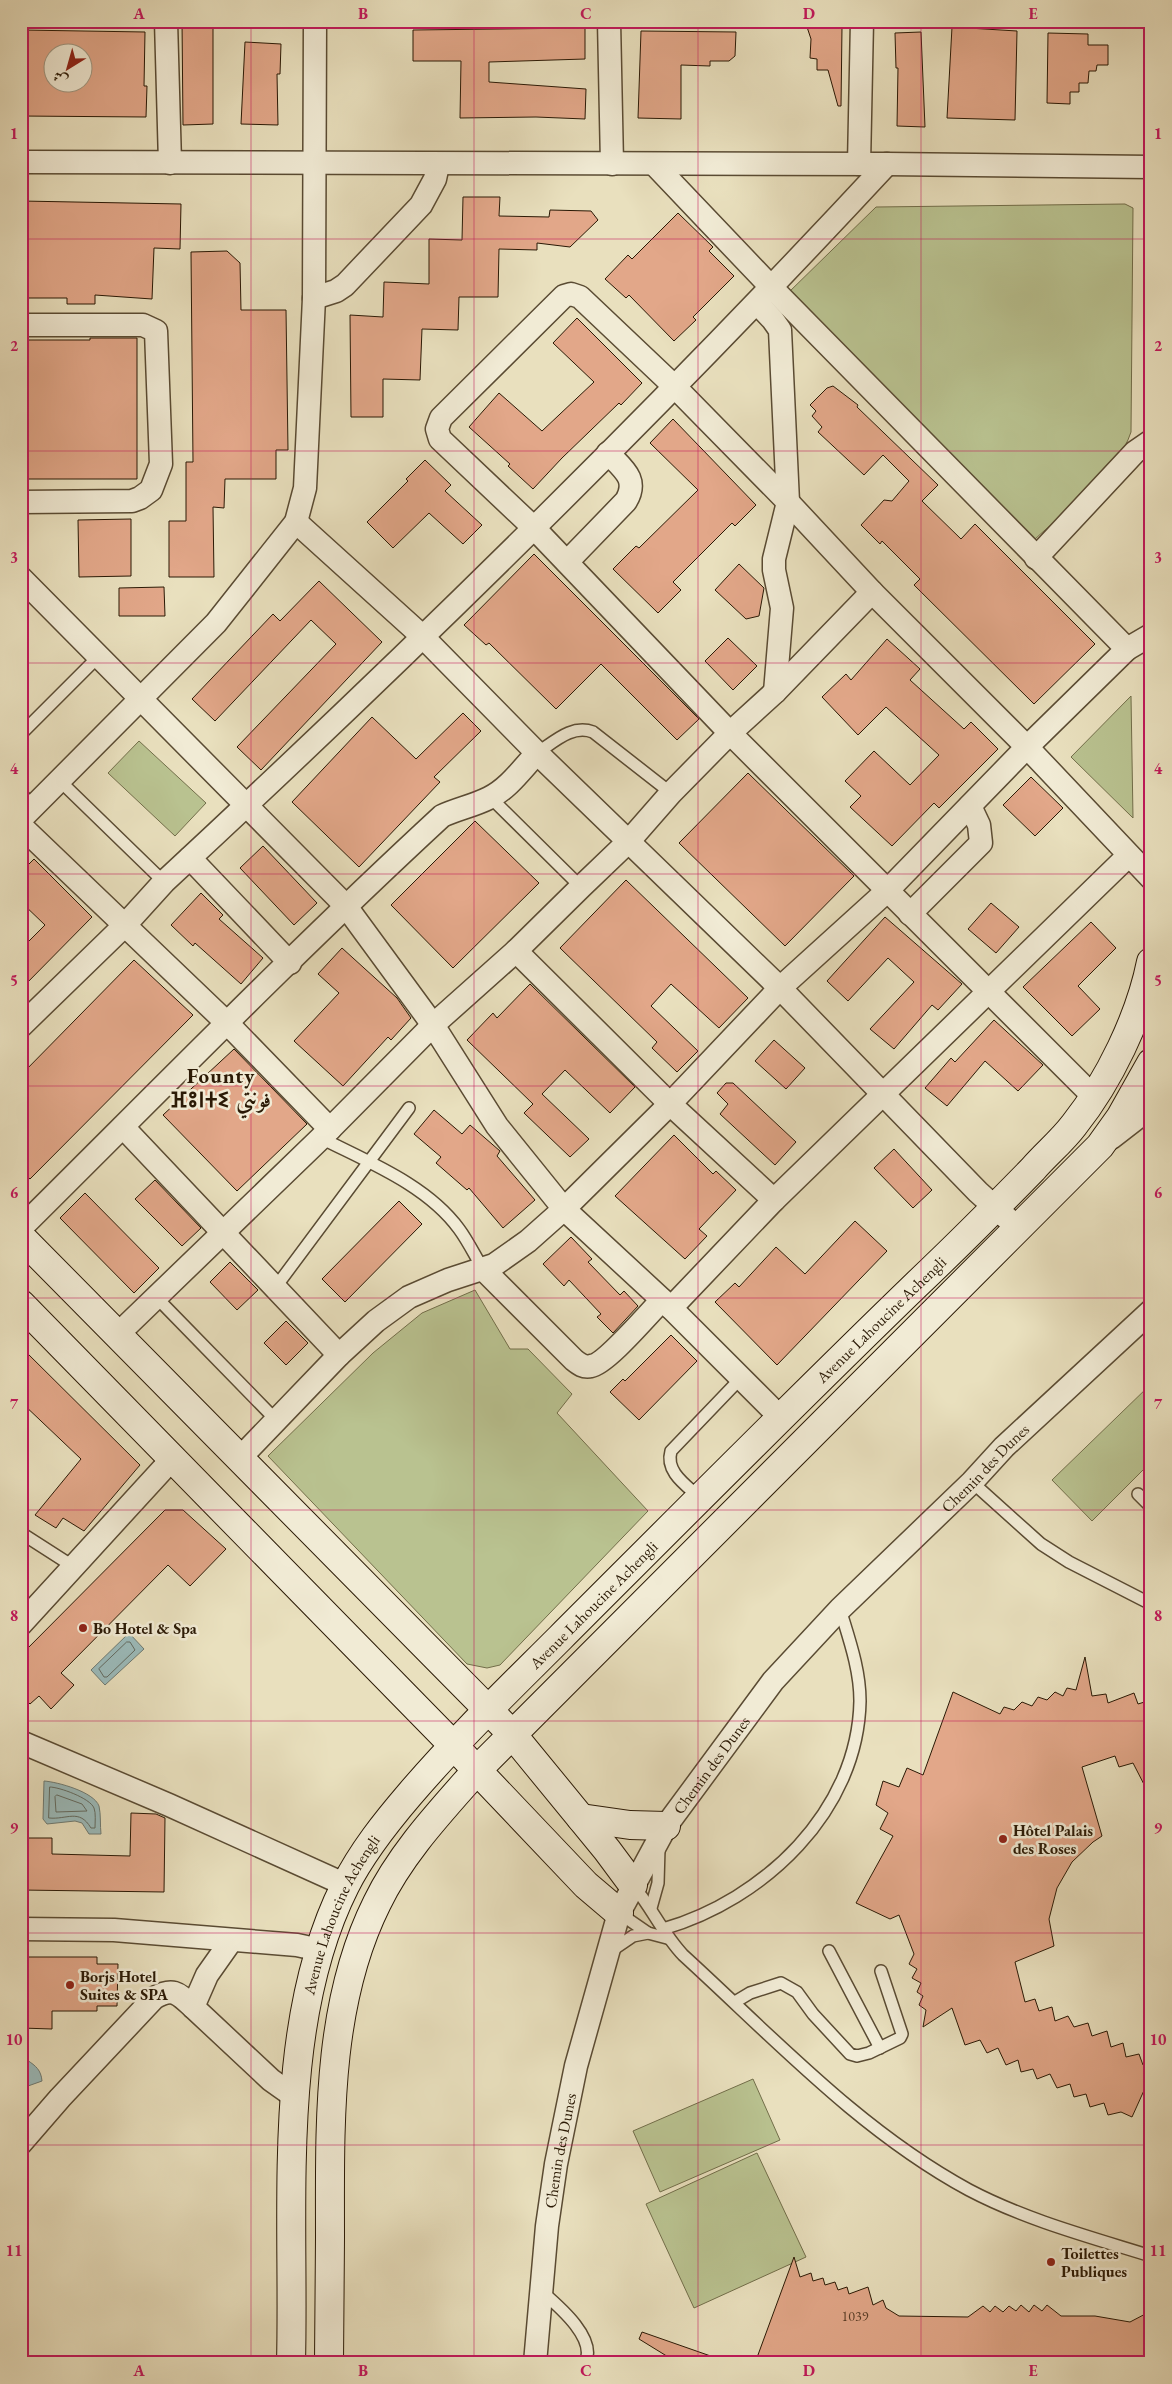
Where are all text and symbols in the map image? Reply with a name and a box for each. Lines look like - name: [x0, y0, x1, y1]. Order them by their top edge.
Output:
- text: A: [132, 3, 145, 24]
- text: B: [358, 3, 368, 24]
- text: C: [580, 3, 592, 24]
- text: D: [803, 3, 815, 24]
- text: E: [1028, 3, 1038, 24]
- north arrow: [42, 42, 92, 92]
- text: ش: [49, 67, 71, 90]
- text: 1: [10, 123, 18, 144]
- text: 1: [1154, 123, 1162, 144]
- text: 2: [10, 335, 19, 356]
- text: 2: [1154, 335, 1163, 356]
- text: 3: [10, 547, 18, 568]
- text: 3: [1154, 547, 1162, 568]
- text: 4: [10, 758, 19, 779]
- text: 4: [1154, 758, 1163, 779]
- text: 5: [10, 970, 18, 991]
- text: 5: [1154, 970, 1162, 991]
- district label: Founty ⴼⵓⵏⵜⵉ فونتي: [171, 1062, 271, 1119]
- text: 6: [10, 1182, 19, 1203]
- text: 6: [1154, 1182, 1163, 1203]
- street label: Avenue Lahoucine Achengli: [811, 1251, 950, 1388]
- text: 7: [10, 1393, 19, 1414]
- text: 7: [1154, 1393, 1163, 1414]
- street label: Chemin des Dunes: [936, 1419, 1033, 1517]
- street label: Avenue Lahoucine Achengli: [524, 1536, 662, 1674]
- text: 8: [10, 1605, 18, 1626]
- text: 8: [1154, 1605, 1162, 1626]
- place label: Bo Hotel & Spa: [93, 1618, 198, 1639]
- marker: Bo Hotel & Spa: [77, 1622, 89, 1634]
- street label: Chemin des Dunes: [668, 1712, 754, 1818]
- text: 9: [10, 1817, 19, 1838]
- text: 9: [1154, 1817, 1163, 1838]
- place label: Hôtel Palais des Roses: [1013, 1820, 1093, 1859]
- street label: Avenue Lahoucine Achengli: [298, 1830, 384, 1998]
- marker: Hôtel Palais des Roses: [997, 1833, 1009, 1845]
- place label: Borjs Hotel Suites & SPA: [80, 1966, 169, 2005]
- marker: Borjs Hotel Suites & SPA: [64, 1979, 76, 1991]
- text: 10: [6, 2029, 23, 2050]
- text: 10: [1150, 2029, 1167, 2050]
- street label: Chemin des Dunes: [539, 2091, 581, 2210]
- text: 11: [6, 2240, 22, 2261]
- text: 11: [1150, 2240, 1166, 2261]
- place label: Toilettes Publiques: [1061, 2243, 1127, 2282]
- marker: Toilettes Publiques: [1045, 2256, 1057, 2268]
- house number: 1039: [842, 2307, 869, 2325]
- text: A: [132, 2360, 145, 2381]
- text: B: [358, 2360, 368, 2381]
- text: C: [580, 2360, 592, 2381]
- text: D: [803, 2360, 815, 2381]
- text: E: [1028, 2360, 1038, 2381]

